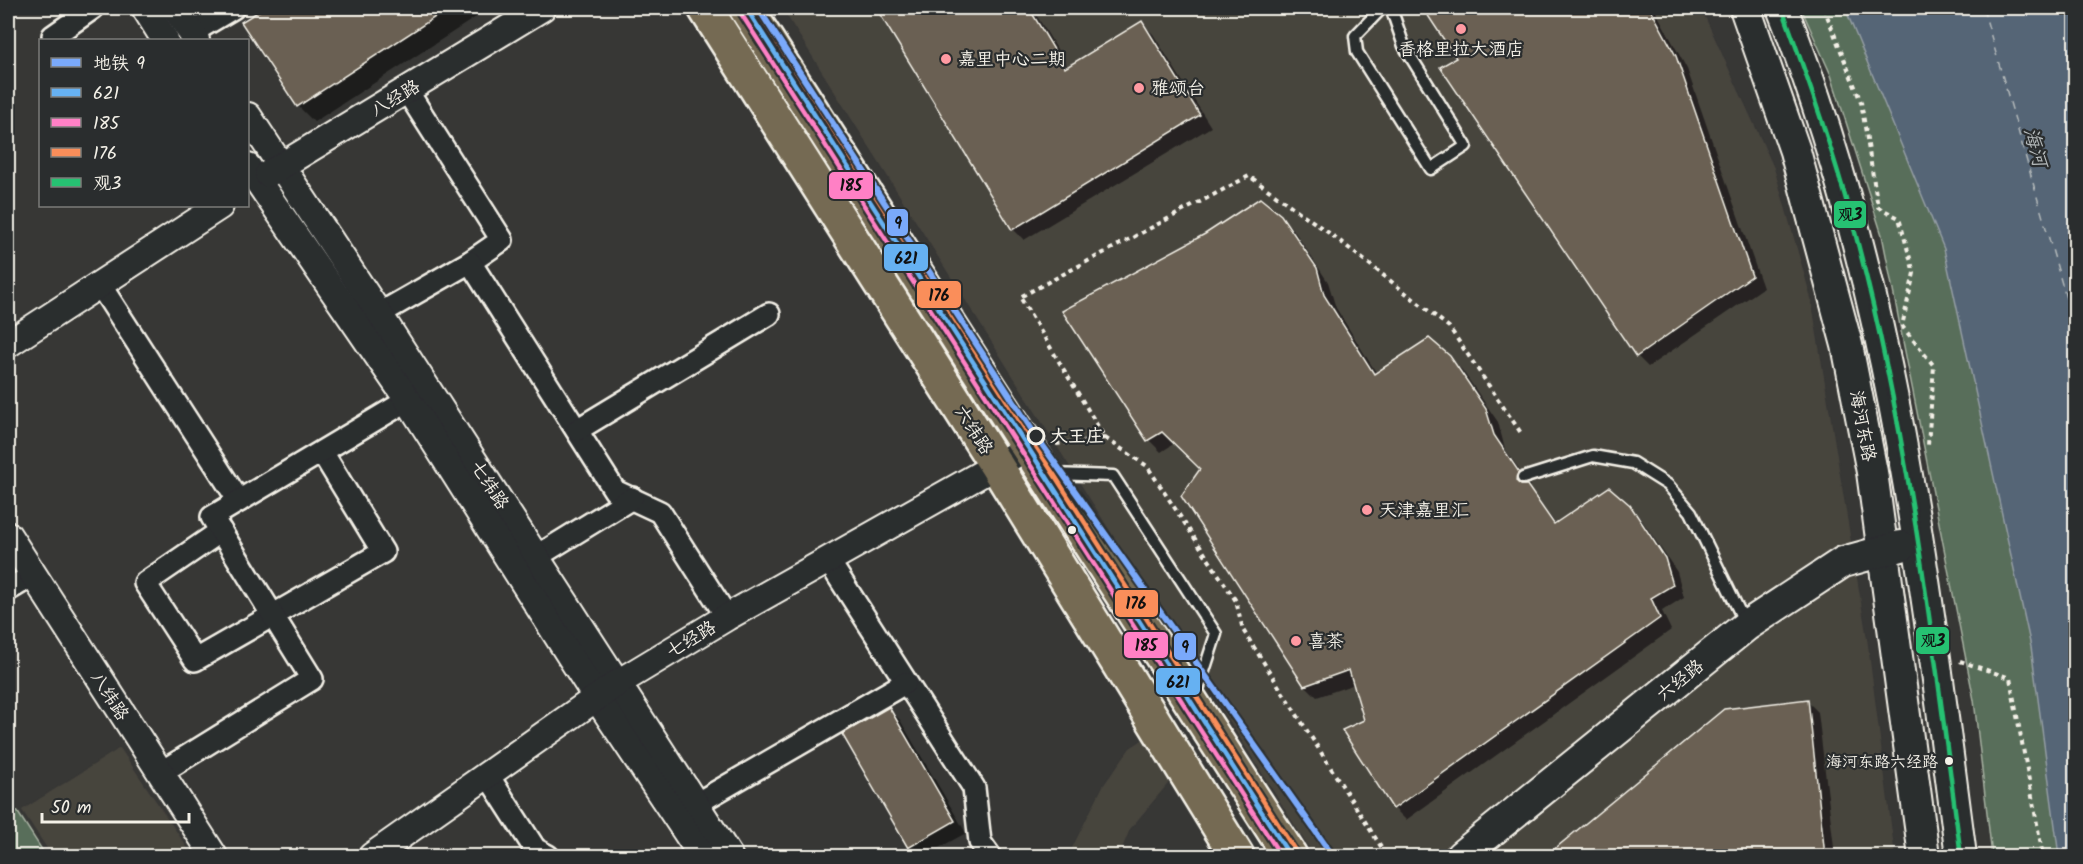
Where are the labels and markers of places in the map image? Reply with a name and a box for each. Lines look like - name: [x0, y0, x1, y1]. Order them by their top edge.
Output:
- marker: 香格里拉大酒店: [1454, 22, 1468, 36]
- place label: 香格里拉大酒店: [1398, 36, 1524, 65]
- place label: 嘉里中心二期: [958, 46, 1066, 75]
- marker: 嘉里中心二期: [939, 52, 953, 66]
- place label: 雅颂台: [1151, 75, 1205, 104]
- marker: 雅颂台: [1132, 81, 1146, 95]
- place label: 大王庄: [1050, 423, 1104, 452]
- marker: 大王庄: [1027, 427, 1045, 445]
- place label: 天津嘉里汇: [1379, 497, 1469, 526]
- marker: 天津嘉里汇: [1360, 503, 1374, 517]
- unlabelled marker: [1066, 524, 1078, 536]
- place label: 喜茶: [1308, 628, 1344, 657]
- marker: 喜茶: [1289, 634, 1303, 648]
- place label: 海河东路六经路: [1826, 750, 1938, 775]
- marker: 海河东路六经路: [1943, 755, 1955, 767]

